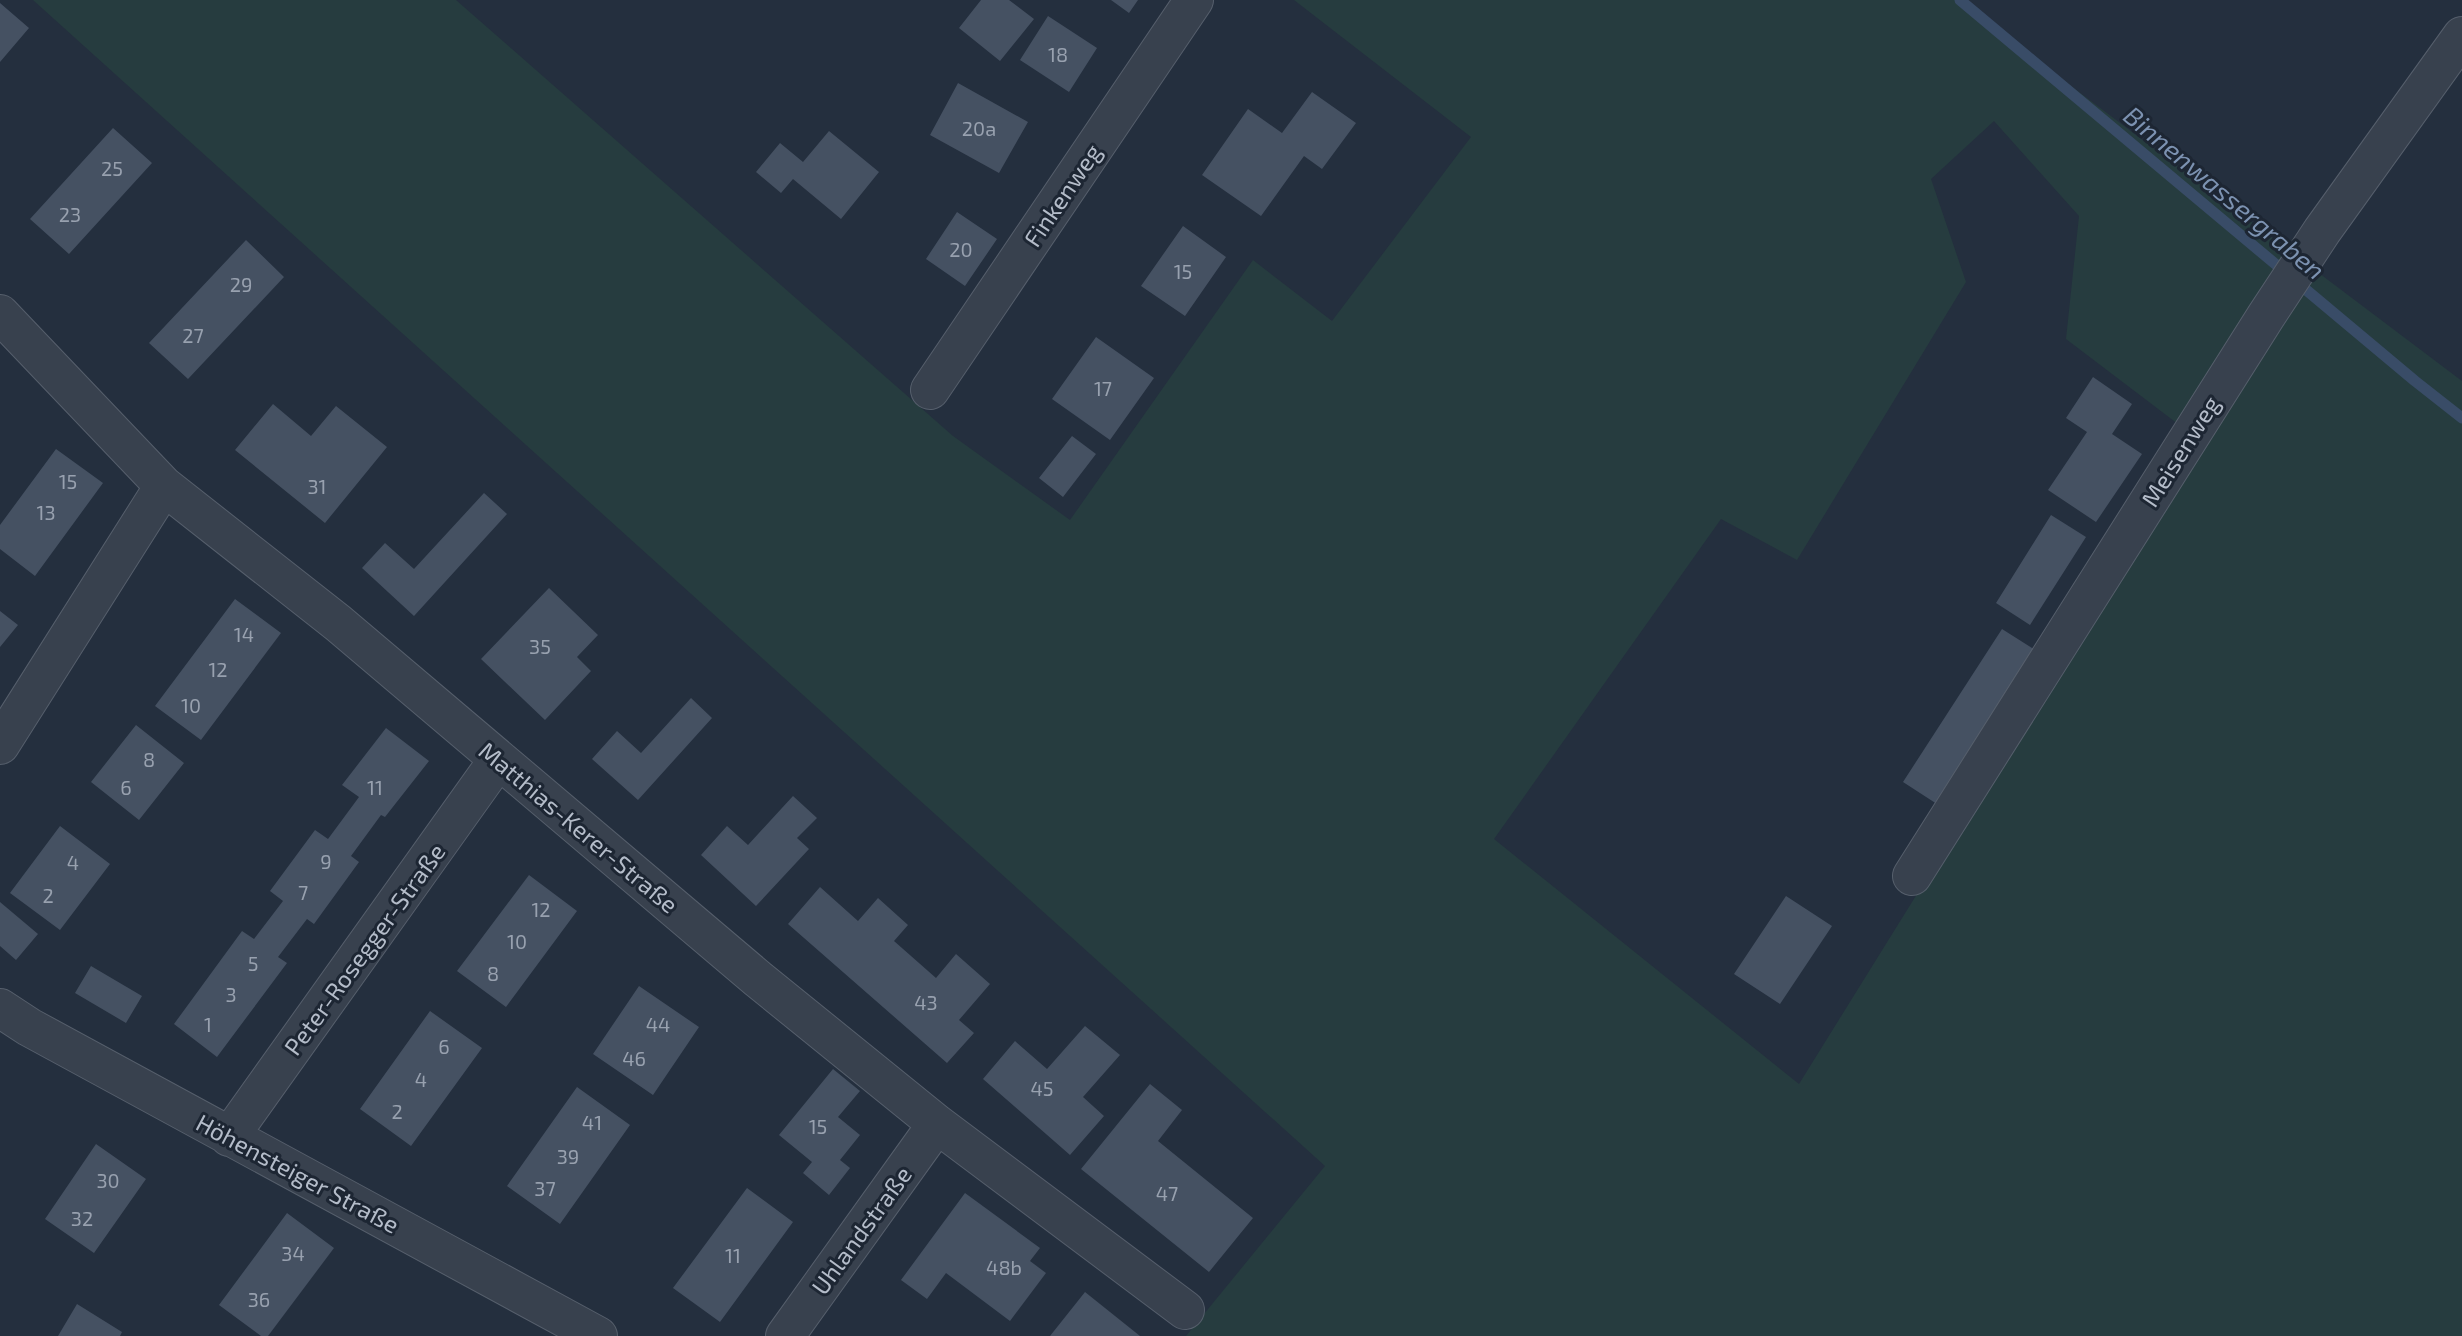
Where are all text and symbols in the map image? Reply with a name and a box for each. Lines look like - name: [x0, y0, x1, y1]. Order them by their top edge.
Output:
- house number: 18: [1048, 42, 1068, 66]
- water label: Binnenwassergraben: [2118, 99, 2332, 285]
- house number: 20a: [962, 116, 996, 140]
- street label: Finkenweg: [1017, 138, 1107, 252]
- house number: 25: [101, 156, 123, 180]
- house number: 23: [59, 202, 81, 226]
- house number: 20: [949, 237, 973, 261]
- house number: 15: [1174, 259, 1192, 283]
- house number: 29: [230, 272, 252, 296]
- house number: 27: [182, 323, 204, 347]
- house number: 17: [1094, 376, 1112, 400]
- street label: Meisenweg: [2135, 390, 2225, 512]
- house number: 15: [59, 469, 77, 493]
- house number: 31: [307, 474, 327, 498]
- house number: 13: [36, 500, 56, 524]
- house number: 14: [234, 622, 254, 646]
- house number: 35: [529, 634, 551, 658]
- house number: 12: [208, 657, 228, 681]
- house number: 10: [181, 693, 201, 717]
- street label: Matthias-Kerer-Straße: [474, 735, 684, 919]
- house number: 8: [143, 747, 155, 771]
- house number: 6: [120, 775, 132, 799]
- house number: 11: [367, 775, 383, 799]
- street label: Peter-Rosegger-Straße: [277, 837, 451, 1061]
- house number: 9: [320, 849, 332, 873]
- house number: 4: [67, 850, 79, 874]
- house number: 7: [298, 880, 308, 904]
- house number: 2: [42, 883, 54, 907]
- house number: 12: [531, 897, 551, 921]
- house number: 10: [507, 929, 527, 953]
- house number: 5: [248, 951, 258, 975]
- house number: 8: [487, 961, 499, 985]
- house number: 3: [225, 982, 237, 1006]
- house number: 43: [914, 990, 938, 1014]
- house number: 1: [204, 1012, 212, 1036]
- house number: 44: [646, 1012, 670, 1036]
- house number: 6: [438, 1034, 450, 1058]
- house number: 46: [622, 1046, 646, 1070]
- house number: 4: [415, 1067, 427, 1091]
- house number: 45: [1030, 1076, 1054, 1100]
- house number: 2: [391, 1099, 403, 1123]
- street label: Höhensteiger Straße: [192, 1107, 404, 1239]
- house number: 41: [582, 1110, 602, 1134]
- house number: 15: [809, 1114, 827, 1138]
- house number: 39: [557, 1144, 579, 1168]
- street label: Uhlandstraße: [805, 1160, 917, 1300]
- house number: 30: [96, 1168, 120, 1192]
- house number: 37: [534, 1176, 556, 1200]
- house number: 47: [1156, 1181, 1178, 1205]
- house number: 32: [71, 1206, 93, 1230]
- house number: 34: [281, 1241, 305, 1265]
- house number: 11: [725, 1243, 741, 1267]
- house number: 48b: [986, 1255, 1022, 1279]
- house number: 36: [248, 1287, 270, 1311]

